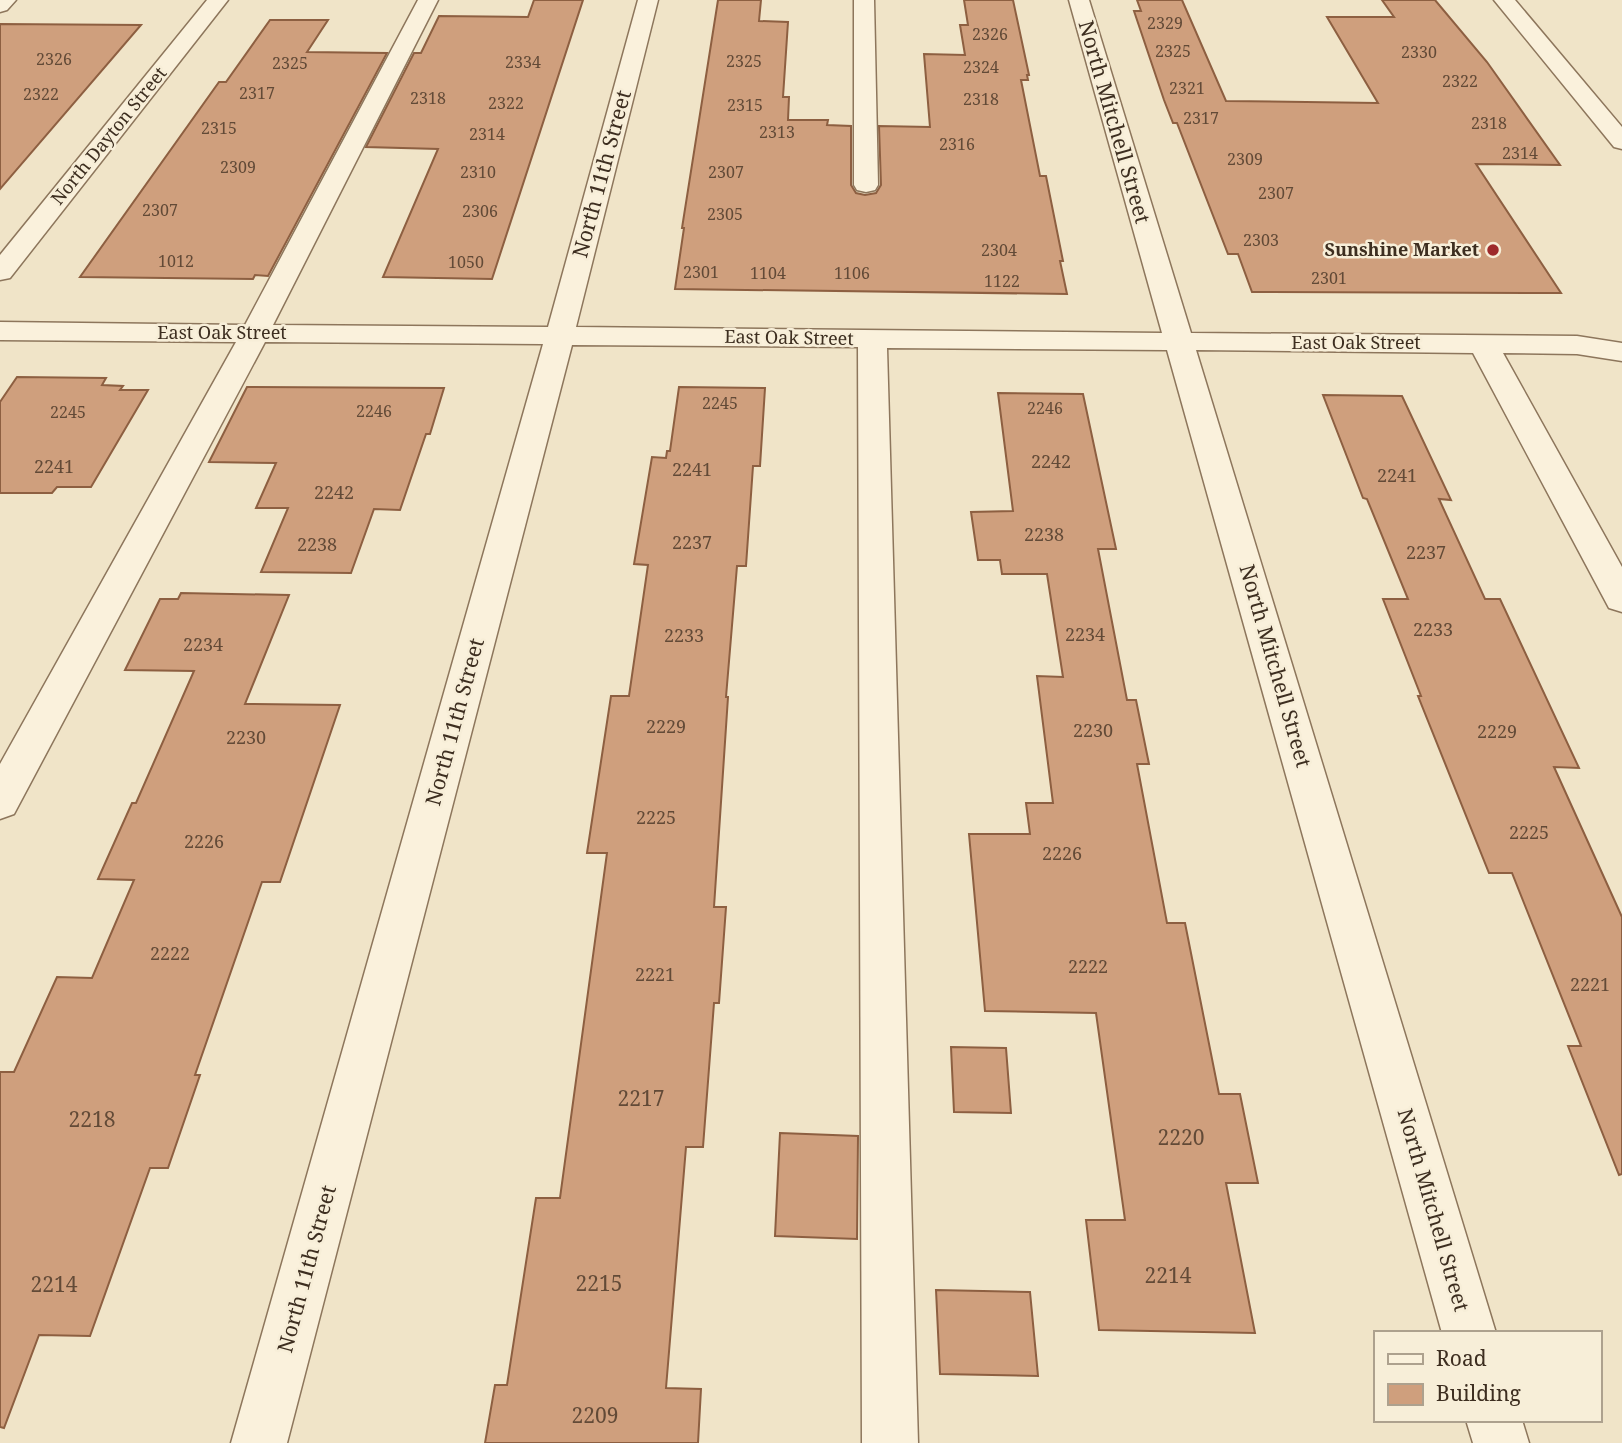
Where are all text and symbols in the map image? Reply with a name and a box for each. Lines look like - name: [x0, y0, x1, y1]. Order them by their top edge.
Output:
- house number: 2329: [1147, 12, 1183, 34]
- street label: North Mitchell Street: [1073, 17, 1157, 227]
- house number: 2326: [972, 23, 1008, 45]
- house number: 2325: [1155, 40, 1191, 62]
- house number: 2330: [1401, 41, 1437, 63]
- house number: 2326: [36, 48, 72, 70]
- house number: 2325: [726, 50, 762, 72]
- house number: 2334: [505, 51, 541, 73]
- house number: 2325: [272, 52, 308, 74]
- house number: 2324: [963, 56, 999, 78]
- street label: North Dayton Street: [45, 61, 171, 209]
- house number: 2322: [1442, 70, 1478, 92]
- house number: 2321: [1169, 77, 1205, 99]
- house number: 2317: [239, 82, 275, 104]
- house number: 2322: [23, 83, 59, 105]
- house number: 2318: [410, 87, 446, 109]
- street label: North 11th Street: [565, 87, 637, 261]
- house number: 2318: [963, 88, 999, 110]
- house number: 2322: [488, 92, 524, 114]
- house number: 2315: [727, 94, 763, 116]
- house number: 2317: [1183, 107, 1219, 129]
- house number: 2318: [1471, 112, 1507, 134]
- house number: 2315: [201, 117, 237, 139]
- house number: 2313: [759, 121, 795, 143]
- house number: 2314: [469, 123, 505, 145]
- house number: 2316: [939, 133, 975, 155]
- house number: 2314: [1502, 142, 1538, 164]
- house number: 2309: [1227, 148, 1263, 170]
- house number: 2309: [220, 156, 256, 178]
- house number: 2310: [460, 161, 496, 183]
- house number: 2307: [708, 161, 744, 183]
- house number: 2307: [1258, 182, 1294, 204]
- house number: 2307: [142, 199, 178, 221]
- house number: 2306: [462, 200, 498, 222]
- house number: 2305: [707, 203, 743, 225]
- house number: 2303: [1243, 229, 1279, 251]
- place label: Sunshine Market: [1325, 237, 1479, 261]
- house number: 2304: [981, 239, 1017, 261]
- marker: Sunshine Market: [1485, 242, 1501, 258]
- house number: 1012: [158, 250, 194, 272]
- house number: 1050: [448, 251, 484, 273]
- house number: 2301: [683, 261, 719, 283]
- house number: 1104: [750, 262, 786, 284]
- house number: 1106: [834, 262, 870, 284]
- house number: 2301: [1311, 267, 1347, 289]
- house number: 1122: [984, 270, 1020, 292]
- street label: East Oak Street: [157, 320, 287, 344]
- street label: East Oak Street: [724, 324, 854, 350]
- street label: East Oak Street: [1291, 330, 1421, 354]
- house number: 2245: [702, 392, 738, 414]
- house number: 2246: [1027, 397, 1063, 419]
- house number: 2246: [356, 400, 392, 422]
- house number: 2245: [50, 401, 86, 423]
- house number: 2242: [1031, 449, 1071, 473]
- house number: 2241: [34, 454, 74, 478]
- house number: 2241: [672, 457, 712, 481]
- house number: 2241: [1377, 463, 1417, 487]
- house number: 2242: [314, 480, 354, 504]
- house number: 2238: [1024, 522, 1064, 546]
- house number: 2237: [672, 530, 712, 554]
- house number: 2238: [297, 532, 337, 556]
- house number: 2237: [1406, 540, 1446, 564]
- street label: North Mitchell Street: [1234, 561, 1318, 771]
- house number: 2233: [1413, 617, 1453, 641]
- house number: 2234: [1065, 622, 1105, 646]
- house number: 2233: [664, 623, 704, 647]
- house number: 2234: [183, 632, 223, 656]
- street label: North 11th Street: [418, 635, 490, 809]
- house number: 2229: [646, 714, 686, 738]
- house number: 2230: [1073, 718, 1113, 742]
- house number: 2229: [1477, 719, 1517, 743]
- house number: 2230: [226, 725, 266, 749]
- house number: 2225: [636, 805, 676, 829]
- house number: 2225: [1509, 820, 1549, 844]
- house number: 2226: [184, 829, 224, 853]
- house number: 2226: [1042, 841, 1082, 865]
- house number: 2222: [150, 941, 190, 965]
- house number: 2222: [1068, 954, 1108, 978]
- house number: 2221: [635, 962, 675, 986]
- house number: 2221: [1570, 972, 1610, 996]
- house number: 2217: [618, 1084, 664, 1112]
- house number: 2218: [69, 1105, 115, 1133]
- street label: North Mitchell Street: [1392, 1105, 1476, 1315]
- house number: 2220: [1158, 1123, 1204, 1151]
- street label: North 11th Street: [270, 1182, 342, 1356]
- house number: 2214: [1145, 1261, 1192, 1289]
- house number: 2215: [576, 1269, 622, 1297]
- house number: 2214: [31, 1270, 78, 1298]
- legend: [1374, 1331, 1601, 1422]
- text: Road: [1436, 1344, 1487, 1372]
- text: Building: [1436, 1379, 1521, 1407]
- house number: 2209: [572, 1401, 618, 1429]

